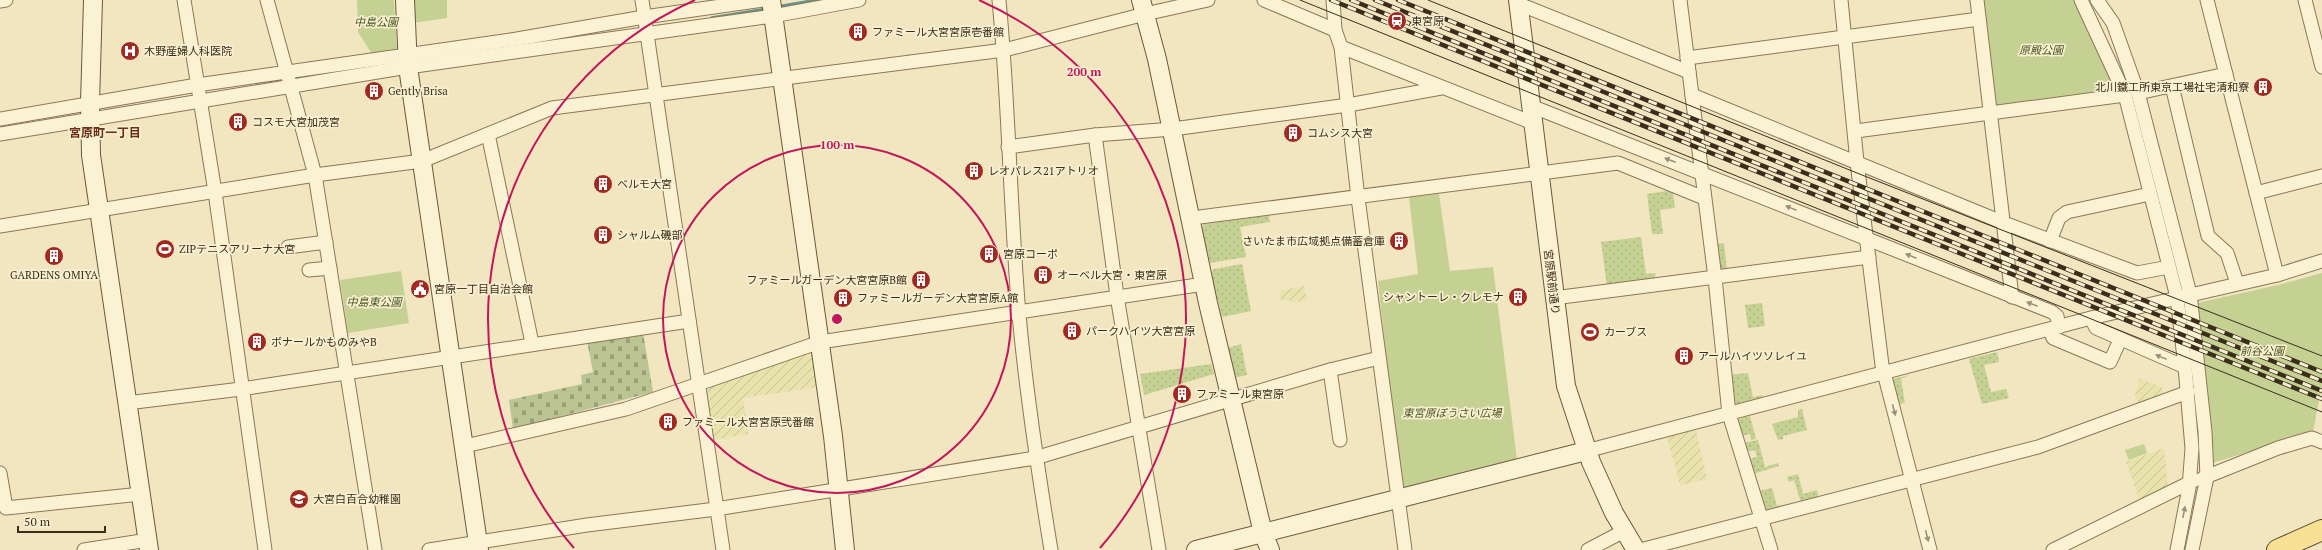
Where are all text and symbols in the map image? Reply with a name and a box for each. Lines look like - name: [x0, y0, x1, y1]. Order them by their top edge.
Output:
- station icon: 東宮原: [1386, 10, 1408, 32]
- place label: 東宮原: [1411, 14, 1444, 28]
- park label: 中島公園: [354, 15, 400, 29]
- building icon: ファミール大宮宮原壱番館: [847, 21, 869, 43]
- place label: ファミール大宮宮原壱番館: [872, 25, 1004, 39]
- hospital icon: 木野産婦人科医院: [119, 40, 141, 62]
- park label: 原殿公園: [2019, 43, 2065, 57]
- place label: 木野産婦人科医院: [144, 44, 232, 58]
- text: 200 m: [1067, 64, 1101, 79]
- building icon: 北川鐵工所東京工場社宅清和寮: [2252, 76, 2274, 98]
- building icon: Gently Brisa: [363, 80, 385, 102]
- place label: 北川鐵工所東京工場社宅清和寮: [2095, 80, 2249, 94]
- place label: Gently Brisa: [388, 84, 448, 98]
- building icon: コスモ大宮加茂宮: [227, 111, 249, 133]
- place label: コスモ大宮加茂宮: [252, 115, 340, 129]
- building icon: コムシス大宮: [1282, 122, 1304, 144]
- district label: 宮原町一丁目: [69, 125, 141, 140]
- place label: コムシス大宮: [1307, 126, 1373, 140]
- text: 100 m: [820, 137, 854, 152]
- one-way arrow: [1663, 156, 1675, 162]
- building icon: レオパレス21アトリオ: [963, 160, 985, 182]
- place label: レオパレス21アトリオ: [988, 164, 1099, 178]
- building icon: ベルモ大宮: [592, 173, 614, 195]
- place label: ベルモ大宮: [617, 177, 672, 191]
- one-way arrow: [1784, 204, 1796, 210]
- building icon: シャルム磯部: [592, 224, 614, 246]
- place label: シャルム磯部: [617, 228, 683, 242]
- building icon: さいたま市広域拠点備蓄倉庫: [1388, 230, 1410, 252]
- place label: さいたま市広域拠点備蓄倉庫: [1242, 234, 1385, 248]
- sports icon: ZIPテニスアリーナ大宮: [154, 238, 176, 260]
- place label: ZIPテニスアリーナ大宮: [179, 242, 295, 256]
- building icon: 宮原コーポ: [978, 243, 1000, 265]
- building icon: GARDENS OMIYA: [43, 245, 65, 267]
- place label: 宮原コーポ: [1003, 247, 1058, 261]
- street label: 宮原駅前通り: [1541, 248, 1563, 316]
- one-way arrow: [1906, 253, 1917, 259]
- building icon: オーベル大宮・東宮原: [1032, 264, 1054, 286]
- place label: GARDENS OMIYA: [10, 268, 99, 282]
- place label: オーベル大宮・東宮原: [1057, 268, 1167, 282]
- building icon: ファミールガーデン大宮宮原B館: [910, 269, 932, 291]
- place label: ファミールガーデン大宮宮原B館: [747, 273, 907, 287]
- public building icon: 宮原一丁目自治会館: [409, 278, 431, 300]
- place label: 宮原一丁目自治会館: [434, 282, 533, 296]
- building icon: シャントーレ・クレモナ: [1507, 286, 1529, 308]
- building icon: ファミールガーデン大宮宮原A館: [832, 287, 854, 309]
- place label: シャントーレ・クレモナ: [1383, 290, 1504, 304]
- place label: ファミールガーデン大宮宮原A館: [857, 291, 1018, 305]
- park label: 中島東公園: [347, 295, 403, 309]
- one-way arrow: [2025, 301, 2037, 307]
- centre of rings: [830, 312, 844, 326]
- building icon: パークハイツ大宮宮原: [1061, 320, 1083, 342]
- sports icon: カーブス: [1579, 321, 1601, 343]
- place label: パークハイツ大宮宮原: [1086, 324, 1195, 338]
- place label: カーブス: [1604, 325, 1647, 339]
- building icon: ボナールかものみやB: [246, 331, 268, 353]
- place label: ボナールかものみやB: [271, 335, 377, 349]
- park label: 前谷公園: [2240, 344, 2286, 358]
- building icon: アールハイツソレイユ: [1673, 345, 1695, 367]
- place label: アールハイツソレイユ: [1698, 349, 1807, 363]
- one-way arrow: [2154, 353, 2166, 359]
- building icon: ファミール東宮原: [1171, 383, 1193, 405]
- place label: ファミール東宮原: [1196, 387, 1284, 401]
- one-way arrow: [1891, 404, 1897, 417]
- park label: 東宮原ぼうさい広場: [1403, 406, 1503, 420]
- building icon: ファミール大宮宮原弐番館: [657, 411, 679, 433]
- place label: ファミール大宮宮原弐番館: [682, 415, 814, 429]
- school or university icon: 大宮白百合幼稚園: [288, 488, 310, 510]
- place label: 大宮白百合幼稚園: [313, 492, 401, 506]
- one-way arrow: [2182, 506, 2188, 518]
- scale bar: [18, 508, 105, 534]
- text: 50 m: [24, 514, 51, 529]
- one-way arrow: [1924, 530, 1930, 542]

